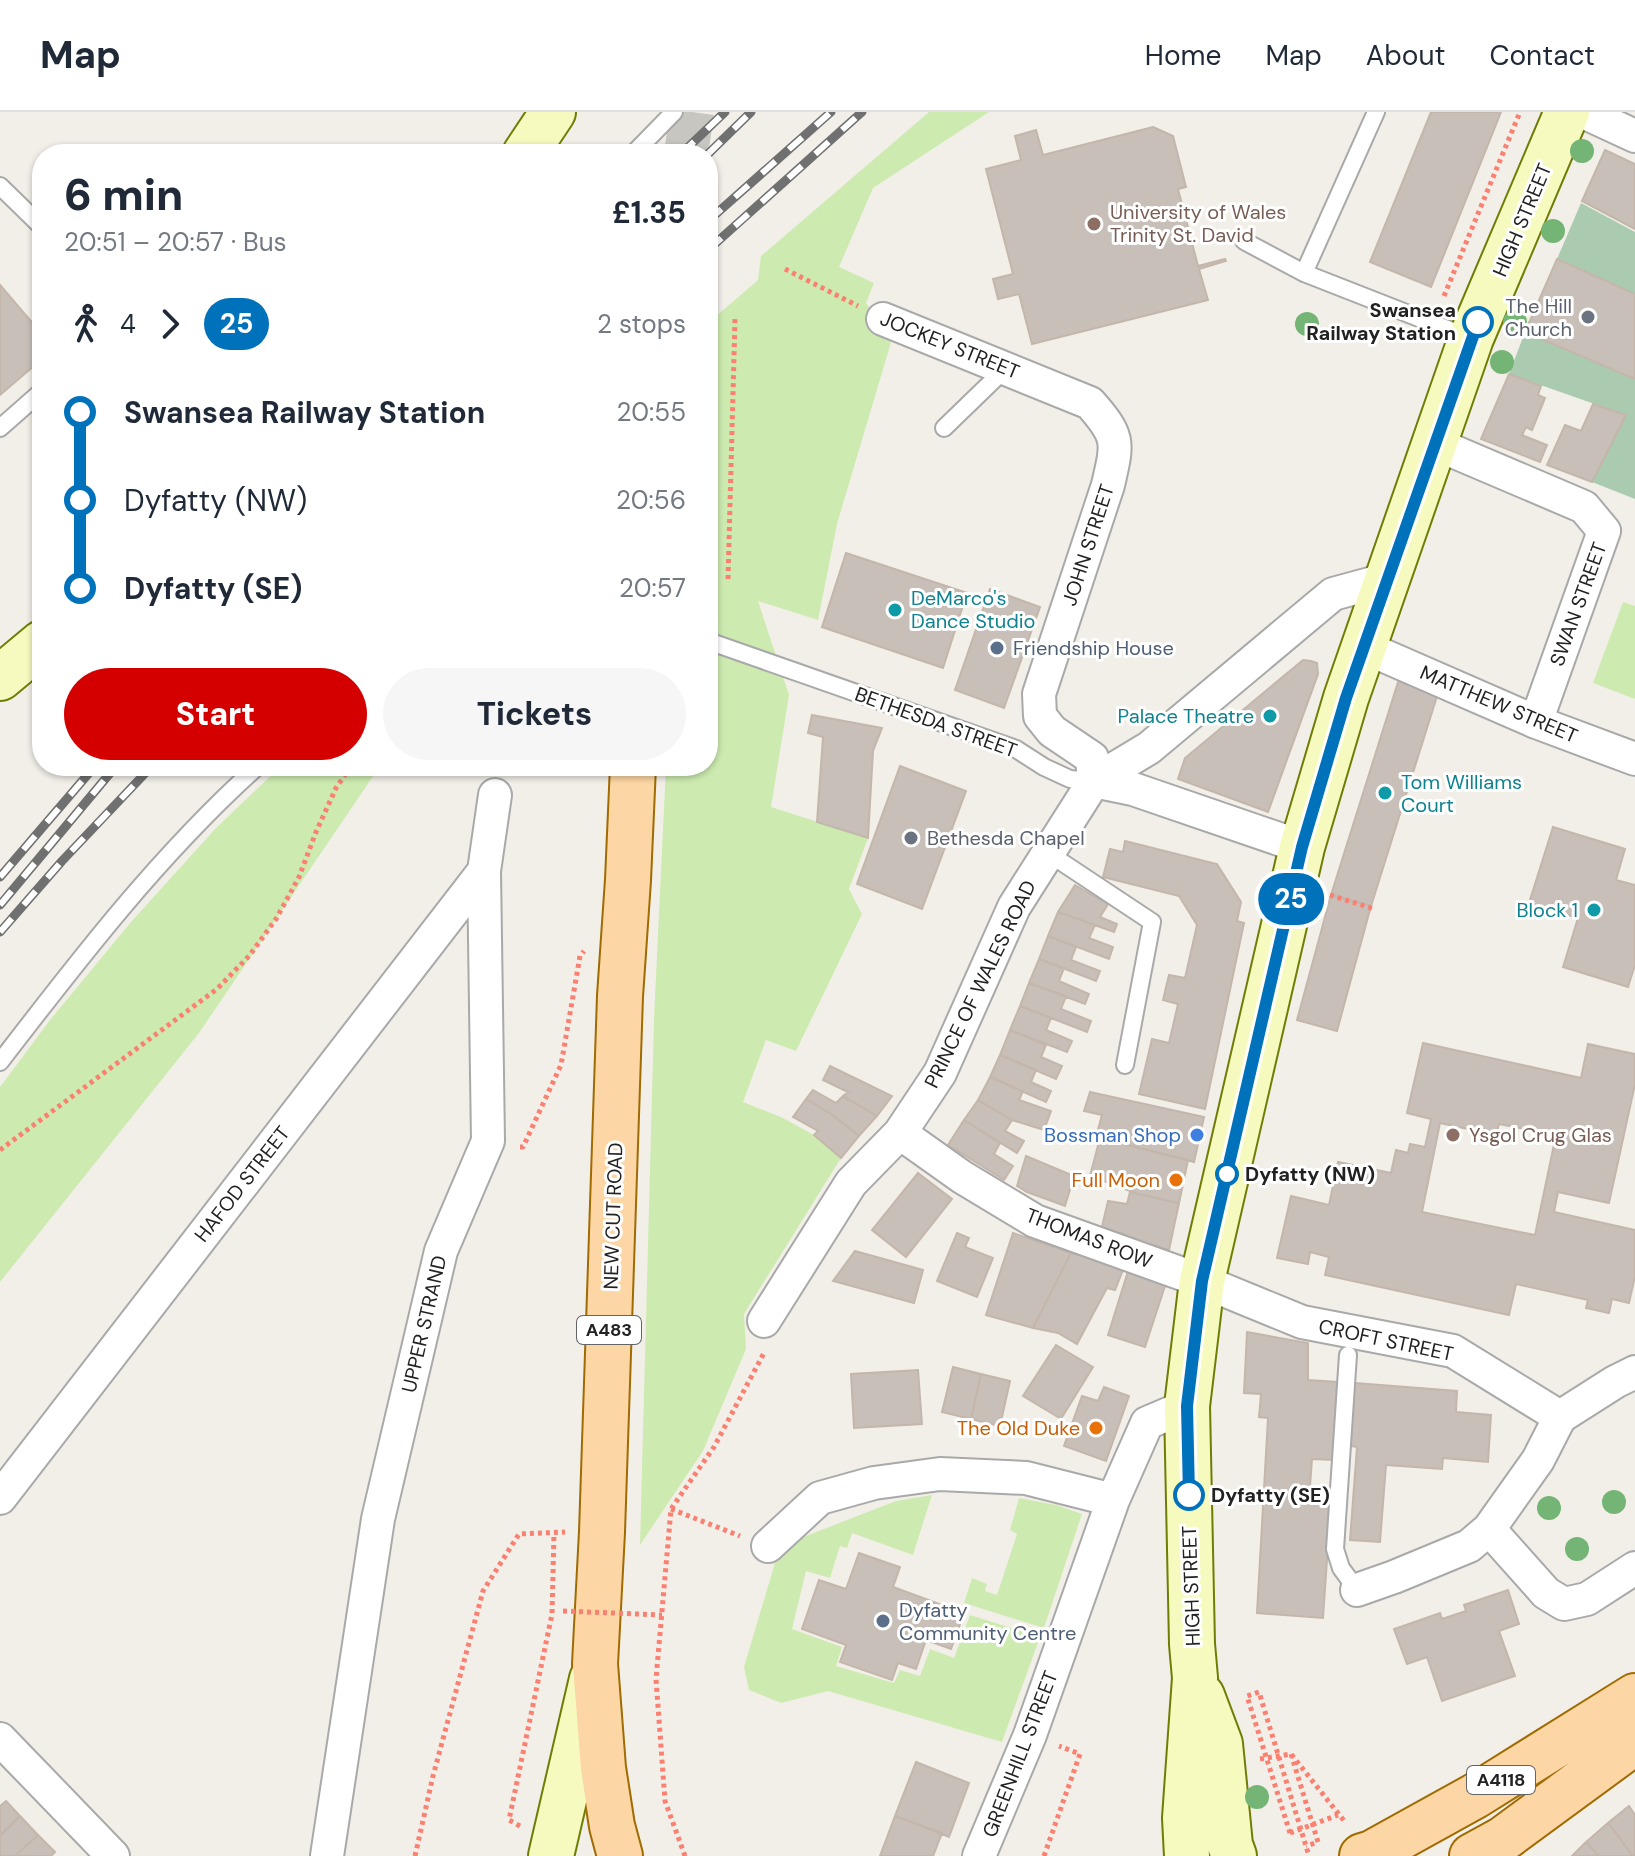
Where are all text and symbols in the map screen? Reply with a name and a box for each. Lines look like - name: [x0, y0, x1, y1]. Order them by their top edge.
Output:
- text: Map: [40, 30, 121, 80]
- text: Home: [1145, 37, 1221, 74]
- text: Map: [1265, 37, 1322, 74]
- text: About: [1366, 37, 1445, 74]
- text: Contact: [1489, 37, 1595, 74]
- street label: HIGH STREET: [1486, 159, 1558, 281]
- text: 6 min: [64, 166, 183, 224]
- text: £1.35: [612, 193, 686, 232]
- place label: University of Wales Trinity St. David: [1110, 199, 1286, 248]
- marker: University of Wales Trinity St. David: [1085, 215, 1103, 233]
- text: 20:51 – 20:57 · Bus: [64, 225, 287, 259]
- place label: The Hill Church: [1505, 293, 1572, 342]
- place label: Swansea Railway Station: [1306, 297, 1456, 346]
- icon: walk: [64, 302, 108, 346]
- icon: forward: [148, 302, 192, 346]
- text: 25: [220, 305, 253, 342]
- street label: JOCKEY STREET: [877, 305, 1023, 385]
- text: 4: [120, 307, 136, 341]
- text: 2 stops: [597, 307, 686, 341]
- marker: Swansea Railway Station: [1463, 307, 1493, 337]
- marker: The Hill Church: [1579, 308, 1597, 326]
- text: Swansea Railway Station: [124, 393, 485, 432]
- text: 20:55: [617, 395, 686, 429]
- text: Dyfatty (NW): [124, 481, 307, 520]
- street label: JOHN STREET: [1056, 481, 1120, 609]
- text: 20:56: [616, 483, 686, 517]
- street label: SWAN STREET: [1544, 539, 1612, 669]
- text: Dyfatty (SE): [124, 569, 302, 608]
- text: 20:57: [619, 571, 686, 605]
- place label: DeMarco's Dance Studio: [911, 585, 1035, 634]
- marker: DeMarco's Dance Studio: [886, 601, 904, 619]
- place label: Friendship House: [1013, 635, 1174, 661]
- marker: Friendship House: [988, 639, 1006, 657]
- street label: MATTHEW STREET: [1416, 659, 1582, 749]
- button: Start: [64, 668, 367, 760]
- button: Tickets: [383, 668, 686, 760]
- street label: BETHESDA STREET: [851, 681, 1021, 763]
- place label: Palace Theatre: [1118, 703, 1254, 729]
- marker: Palace Theatre: [1261, 707, 1279, 725]
- place label: Tom Williams Court: [1401, 769, 1522, 818]
- marker: Tom Williams Court: [1376, 784, 1394, 802]
- place label: Bethesda Chapel: [927, 825, 1085, 851]
- marker: Bethesda Chapel: [902, 829, 920, 847]
- line badge: 25: [1255, 873, 1327, 925]
- street label: PRINCE OF WALES ROAD: [918, 876, 1042, 1092]
- text: 25: [1274, 880, 1308, 917]
- place label: Block 1: [1517, 897, 1578, 923]
- marker: Block 1: [1585, 901, 1603, 919]
- street label: HAFOD STREET: [189, 1121, 295, 1247]
- place label: Bossman Shop: [1044, 1122, 1181, 1148]
- place label: Ysgol Crug Glas: [1469, 1122, 1612, 1148]
- marker: Bossman Shop: [1188, 1126, 1206, 1144]
- marker: Ysgol Crug Glas: [1444, 1126, 1462, 1144]
- street label: NEW CUT ROAD: [597, 1142, 629, 1290]
- place label: Dyfatty (NW): [1245, 1161, 1375, 1187]
- marker: Dyfatty (NW): [1216, 1163, 1238, 1185]
- place label: Full Moon: [1072, 1167, 1160, 1193]
- marker: Full Moon: [1167, 1171, 1185, 1189]
- street label: THOMAS ROW: [1022, 1202, 1156, 1274]
- street label: UPPER STRAND: [396, 1253, 452, 1395]
- street label: CROFT STREET: [1316, 1313, 1456, 1367]
- road number: A483: [577, 1316, 641, 1344]
- place label: The Old Duke: [957, 1415, 1080, 1441]
- marker: The Old Duke: [1087, 1419, 1105, 1437]
- marker: Dyfatty (SE): [1174, 1480, 1204, 1510]
- place label: Dyfatty (SE): [1211, 1482, 1330, 1508]
- street label: HIGH STREET: [1176, 1525, 1206, 1647]
- place label: Dyfatty Community Centre: [899, 1597, 1076, 1646]
- marker: Dyfatty Community Centre: [874, 1612, 892, 1630]
- street label: GREENHILL STREET: [976, 1667, 1064, 1841]
- road number: A4118: [1467, 1766, 1535, 1794]

